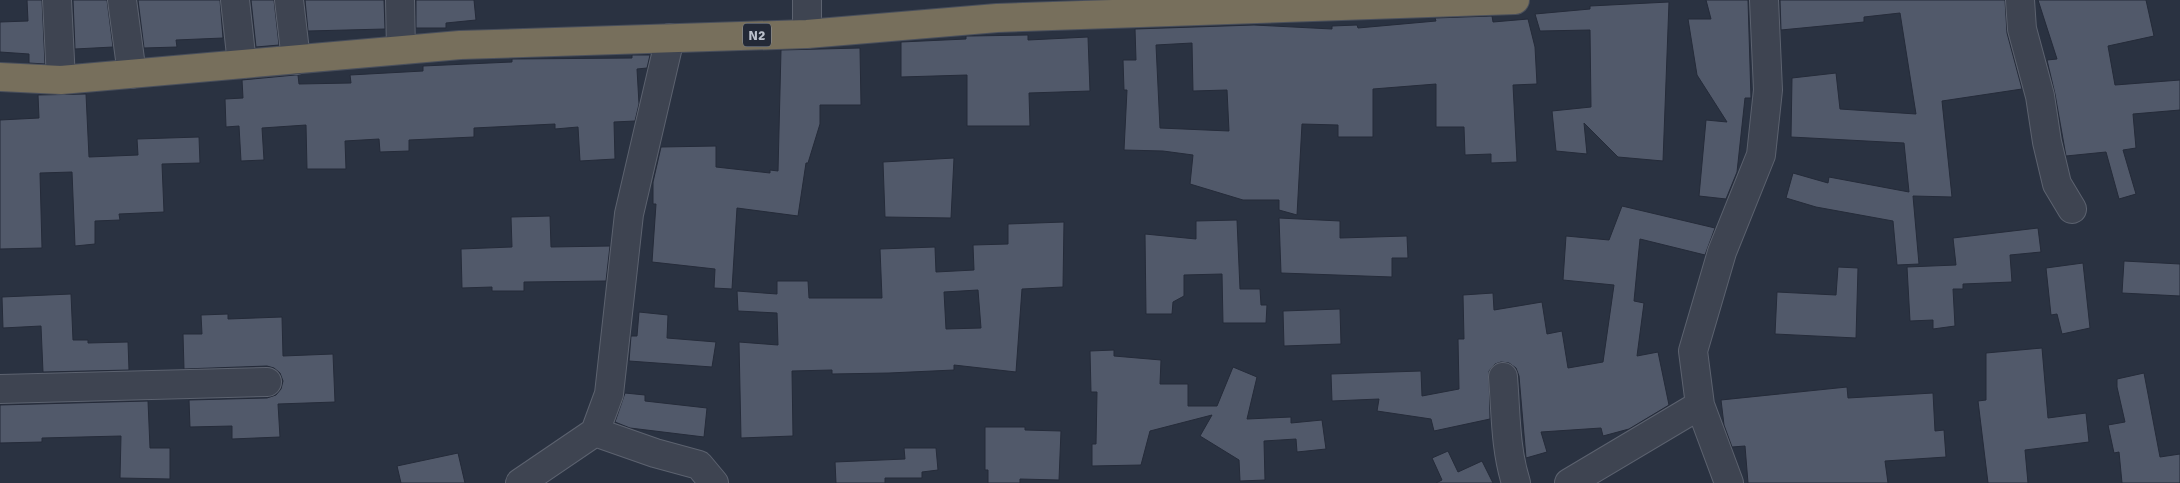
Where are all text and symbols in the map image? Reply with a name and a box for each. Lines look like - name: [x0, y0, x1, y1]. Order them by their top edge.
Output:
- road number: N2: [743, 24, 771, 46]

